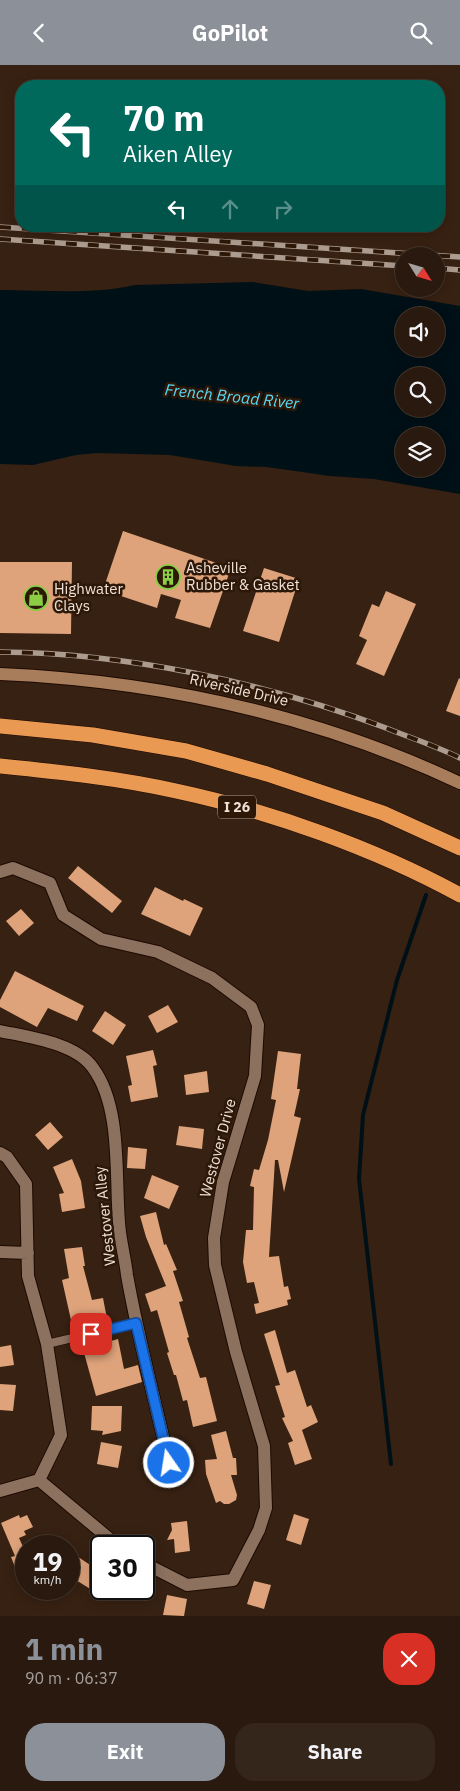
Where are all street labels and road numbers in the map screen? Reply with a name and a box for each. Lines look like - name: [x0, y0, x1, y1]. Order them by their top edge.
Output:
- street label: Riverside Drive: [188, 669, 290, 710]
- road number: I 26: [218, 795, 256, 819]
- street label: Westover Drive: [195, 1096, 240, 1199]
- street label: Westover Alley: [90, 1165, 119, 1267]

